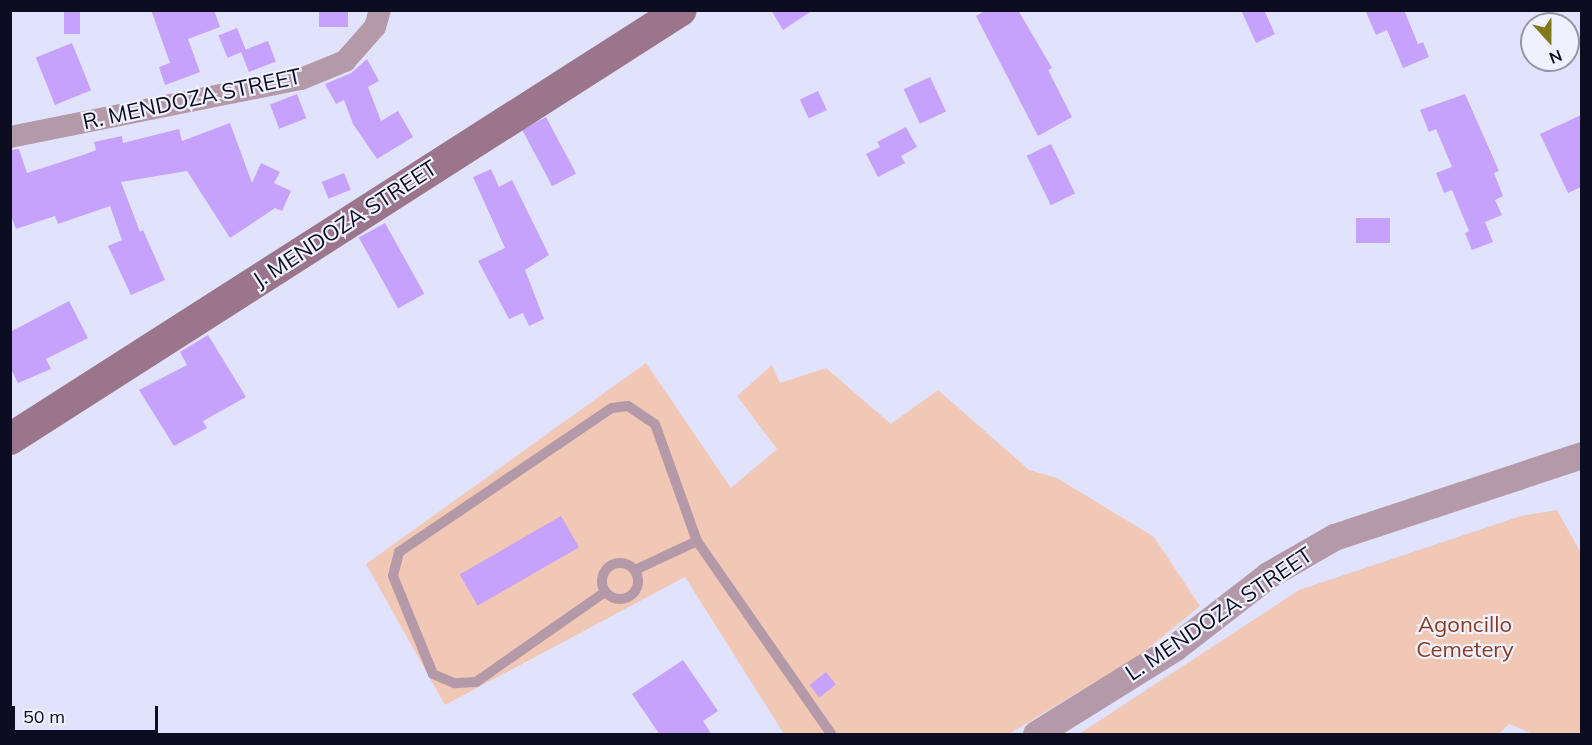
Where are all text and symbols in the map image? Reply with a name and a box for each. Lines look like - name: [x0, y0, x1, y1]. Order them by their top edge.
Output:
- north arrow: [1520, 12, 1580, 72]
- text: N: [1547, 45, 1565, 68]
- street label: R. MENDOZA STREET: [80, 63, 304, 135]
- street label: J. MENDOZA STREET: [248, 154, 442, 294]
- street label: L. MENDOZA STREET: [1120, 542, 1318, 686]
- park label: Agoncillo Cemetery: [1416, 611, 1514, 662]
- scale bar: [15, 694, 160, 732]
- text: 50 m: [23, 705, 65, 728]

